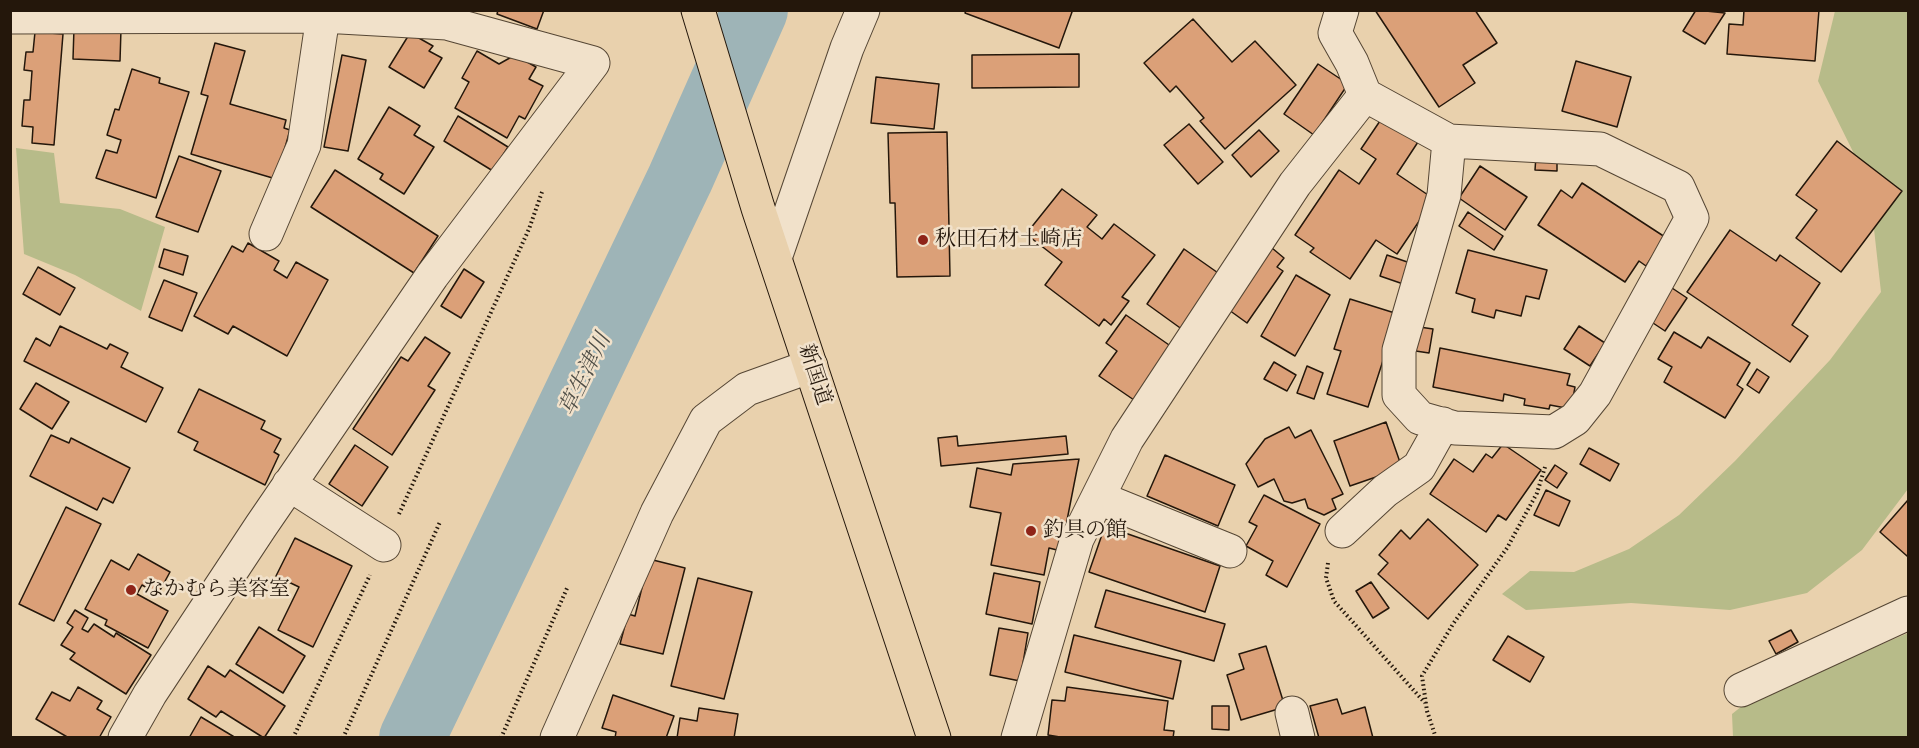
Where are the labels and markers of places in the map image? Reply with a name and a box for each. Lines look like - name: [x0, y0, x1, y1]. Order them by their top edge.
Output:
- place label: 秋田石材土崎店: [935, 227, 1082, 253]
- marker: 秋田石材土崎店: [916, 233, 930, 247]
- place label: 釣具の館: [1043, 518, 1127, 544]
- marker: 釣具の館: [1024, 524, 1038, 538]
- place label: なかむら美容室: [143, 577, 290, 603]
- marker: なかむら美容室: [124, 583, 138, 597]

